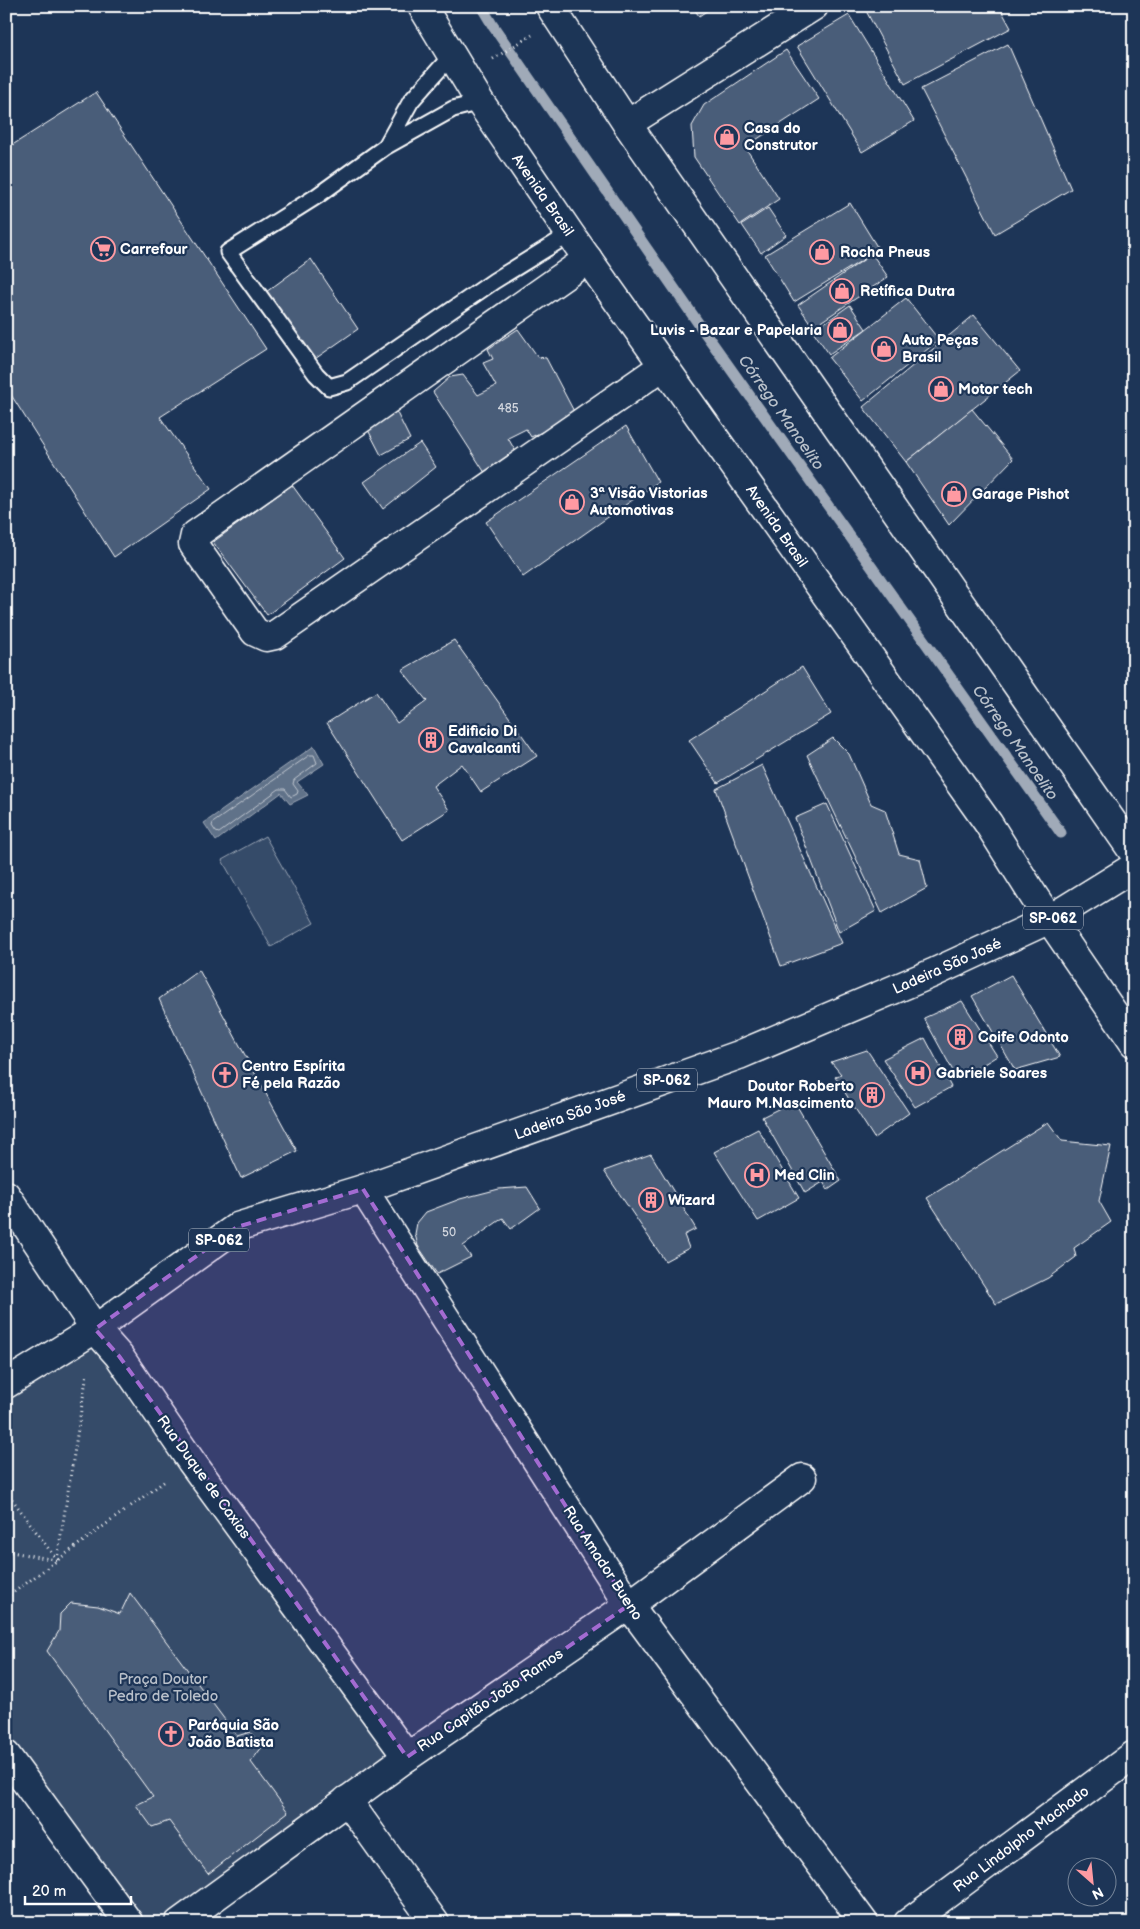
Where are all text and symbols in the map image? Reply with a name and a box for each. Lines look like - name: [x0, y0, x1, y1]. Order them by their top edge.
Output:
- place label: Casa do Construtor: [744, 119, 819, 155]
- shop icon: Casa do Construtor: [714, 124, 740, 150]
- street label: Avenida Brasil: [507, 151, 578, 240]
- supermarket icon: Carrefour: [90, 236, 116, 262]
- shop icon: Rocha Pneus: [809, 239, 835, 265]
- place label: Carrefour: [120, 240, 189, 259]
- place label: Rocha Pneus: [840, 243, 930, 262]
- shop icon: Retífica Dutra: [829, 278, 855, 304]
- place label: Retífica Dutra: [860, 282, 955, 301]
- shop icon: Luvis - Bazar e Papelaria: [827, 317, 853, 343]
- place label: Luvis - Bazar e Papelaria: [650, 321, 822, 340]
- place label: Auto Peças Brasil: [901, 331, 978, 367]
- shop icon: Auto Peças Brasil: [871, 336, 897, 362]
- water label: Córrego Manoelito: [734, 352, 828, 474]
- shop icon: Motor tech: [928, 376, 954, 402]
- place label: Motor tech: [958, 380, 1033, 399]
- house number: 485: [497, 401, 519, 416]
- shop icon: Garage Pishot: [941, 481, 967, 507]
- street label: Avenida Brasil: [741, 482, 812, 571]
- place label: 3ª Visão Vistorias Automotivas: [589, 484, 708, 520]
- place label: Garage Pishot: [972, 485, 1069, 504]
- shop icon: 3ª Visão Vistorias Automotivas: [559, 489, 585, 515]
- water label: Córrego Manoelito: [968, 682, 1062, 804]
- place label: Edificio Di Cavalcanti: [448, 722, 520, 758]
- building icon: Edificio Di Cavalcanti: [418, 727, 444, 753]
- road number: SP-062: [1023, 906, 1083, 930]
- street label: Ladeira São José: [890, 934, 1004, 999]
- building icon: Coife Odonto: [947, 1024, 973, 1050]
- place label: Coife Odonto: [978, 1028, 1069, 1047]
- place label: Centro Espírita Fé pela Razão: [242, 1057, 345, 1093]
- hospital icon: Gabriele Soares: [905, 1060, 931, 1086]
- church icon: Centro Espírita Fé pela Razão: [212, 1062, 238, 1088]
- place label: Gabriele Soares: [936, 1064, 1047, 1083]
- road number: SP-062: [637, 1068, 697, 1092]
- place label: Doutor Roberto Mauro M.Nascimento: [707, 1077, 854, 1113]
- building icon: Doutor Roberto Mauro M.Nascimento: [859, 1082, 885, 1108]
- street label: Ladeira São José: [512, 1087, 628, 1144]
- hospital icon: Med Clin: [744, 1162, 770, 1188]
- place label: Med Clin: [774, 1166, 835, 1185]
- building icon: Wizard: [638, 1187, 664, 1213]
- place label: Wizard: [668, 1191, 715, 1210]
- house number: 50: [442, 1225, 456, 1240]
- road number: SP-062: [189, 1228, 249, 1252]
- street label: Rua Duque de Caxias: [152, 1412, 255, 1543]
- street label: Rua Amador Bueno: [558, 1502, 647, 1624]
- street label: Rua Capitão João Ramos: [414, 1644, 567, 1756]
- park label: Praça Doutor Pedro de Toledo: [108, 1670, 218, 1706]
- place label: Paróquia São João Batista: [188, 1716, 280, 1752]
- church icon: Paróquia São João Batista: [158, 1721, 184, 1747]
- street label: Rua Lindolpho Machado: [949, 1782, 1093, 1897]
- north arrow: [1068, 1856, 1118, 1906]
- scale bar: [25, 1874, 131, 1906]
- text: 20 m: [32, 1882, 66, 1901]
- text: N: [1089, 1883, 1106, 1903]

